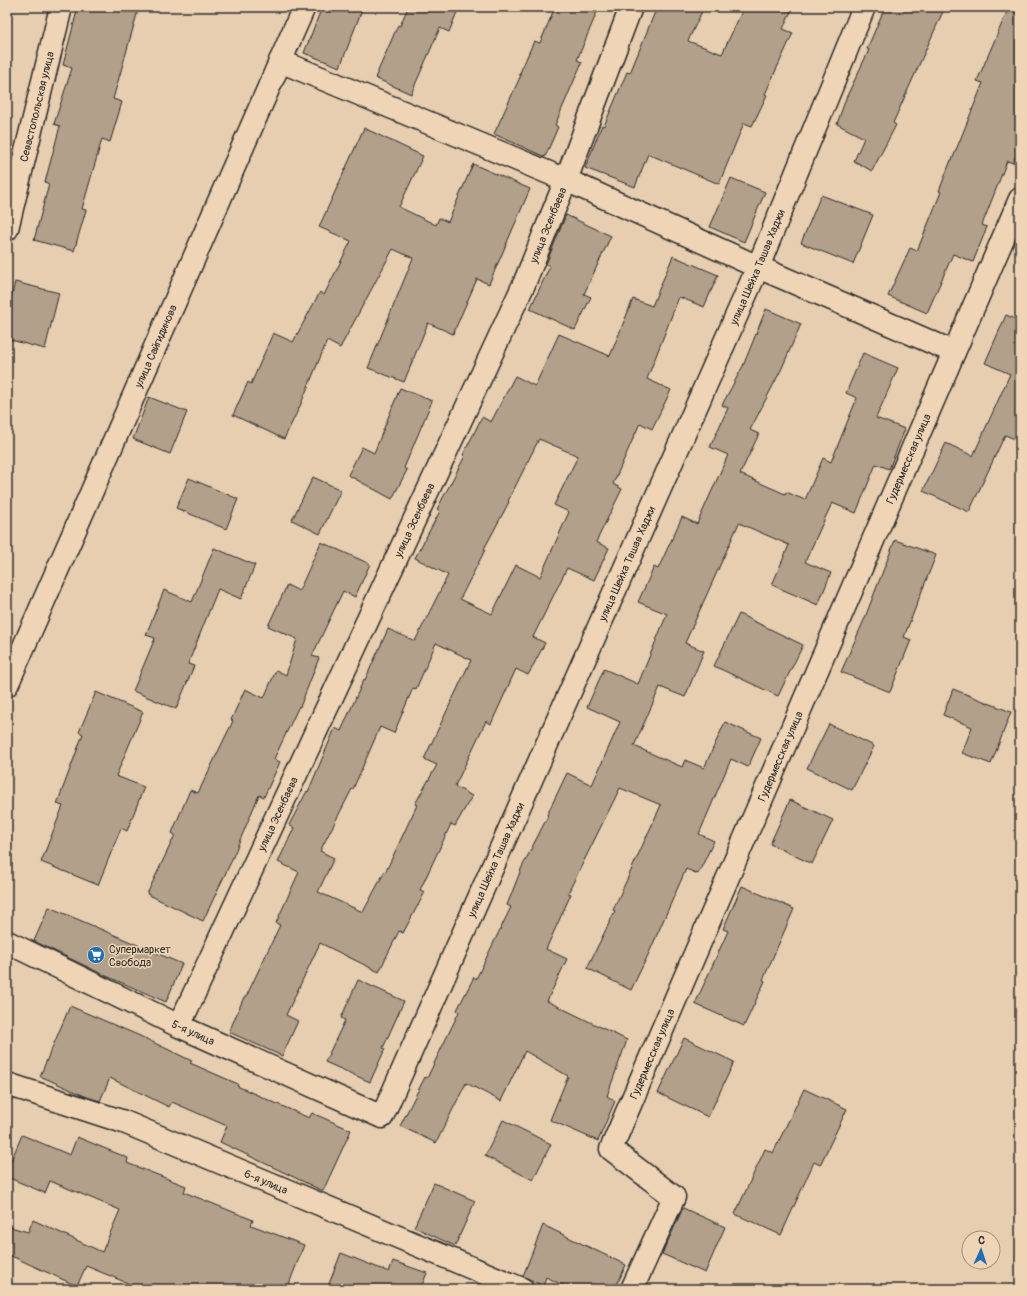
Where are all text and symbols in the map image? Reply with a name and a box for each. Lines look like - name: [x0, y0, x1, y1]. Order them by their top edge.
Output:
- street label: Севастопольская улица: [17, 50, 56, 163]
- street label: улица Эсенбаева: [526, 185, 569, 266]
- street label: улица Шейха Ташав Хаджи: [726, 207, 787, 328]
- street label: улица Сайгидинова: [131, 303, 179, 390]
- street label: Гудермесская улица: [883, 412, 933, 506]
- street label: улица Эсенбаева: [391, 481, 437, 560]
- street label: улица Шейха Ташав Хаджи: [595, 504, 658, 624]
- street label: Гудермесская улица: [755, 709, 805, 803]
- street label: улица Эсенбаева: [254, 775, 301, 854]
- street label: улица Шейха Ташав Хаджи: [464, 800, 527, 920]
- place label: Супермаркет Свобода: [109, 943, 171, 969]
- supermarket icon: Супермаркет Свобода: [86, 945, 106, 965]
- street label: Гудермесская улица: [627, 1007, 677, 1101]
- street label: 5-я улица: [170, 1017, 217, 1048]
- street label: 6-я улица: [242, 1167, 290, 1196]
- north arrow: [961, 1230, 1001, 1270]
- text: С: [978, 1234, 985, 1247]

